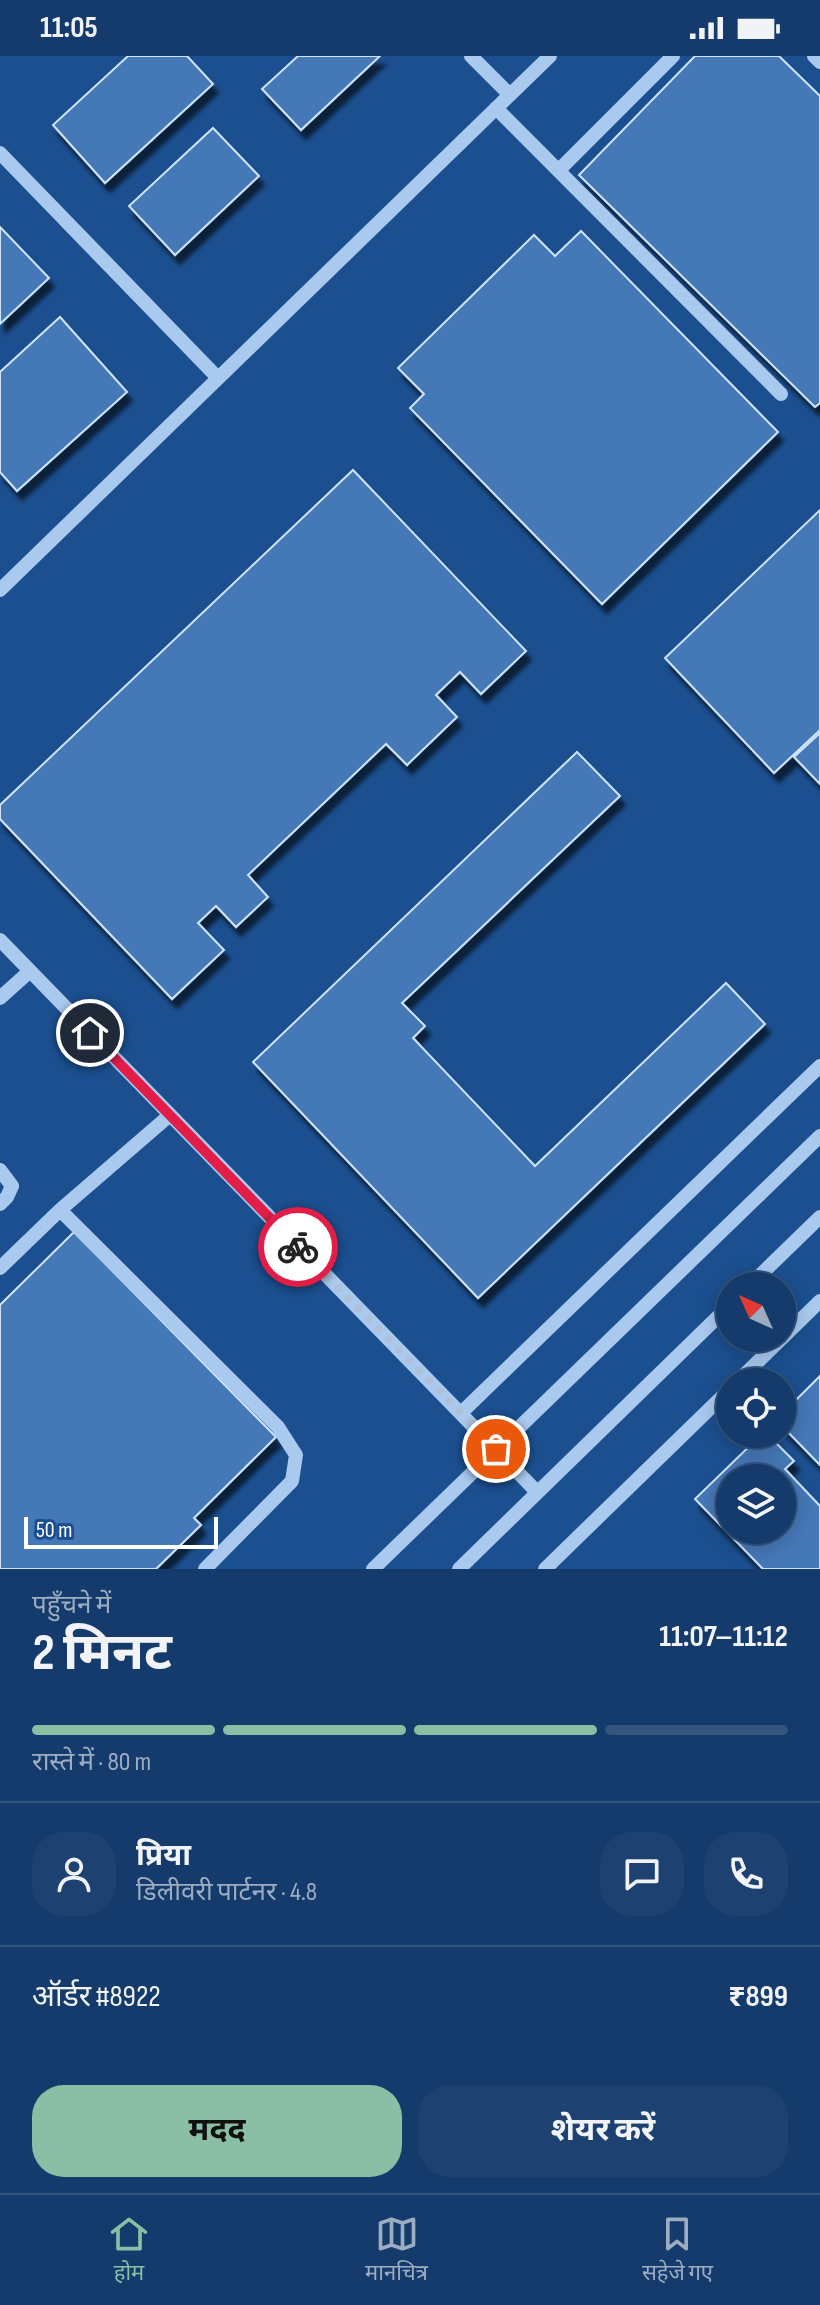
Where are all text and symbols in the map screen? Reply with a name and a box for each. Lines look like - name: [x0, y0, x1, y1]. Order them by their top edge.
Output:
- text: 11:05: [40, 10, 98, 46]
- pin: [56, 999, 124, 1067]
- icon: home: [68, 1011, 112, 1055]
- courier: [258, 1207, 338, 1287]
- icon: bike: [276, 1225, 320, 1269]
- north arrow: [716, 1272, 796, 1352]
- map controls: [716, 1272, 796, 1544]
- button: locate: [716, 1368, 796, 1448]
- pin: [462, 1415, 530, 1483]
- icon: bag: [474, 1427, 518, 1471]
- button: layers: [716, 1464, 796, 1544]
- scale bar: [24, 1513, 218, 1549]
- text: 50 m: [36, 1517, 72, 1544]
- text: पहुँचने में: [32, 1590, 111, 1621]
- text: 11:07–11:12: [659, 1619, 788, 1655]
- text: 2 मिनट: [32, 1622, 172, 1685]
- text: रास्ते में · 80 m: [32, 1747, 151, 1778]
- button: person: [32, 1832, 116, 1916]
- button: chat: [600, 1832, 684, 1916]
- button: phone: [704, 1832, 788, 1916]
- text: प्रिया: [136, 1838, 191, 1874]
- text: डिलीवरी पार्टनर · 4.8: [136, 1877, 317, 1908]
- text: ऑर्डर #8922: [32, 1979, 161, 2015]
- text: ₹899: [728, 1979, 788, 2015]
- button: मदद: [32, 2085, 402, 2177]
- button: शेयर करें: [418, 2085, 788, 2177]
- tab: होम: [107, 2212, 151, 2289]
- tab: मानचित्र: [365, 2212, 428, 2289]
- tab: सहेजे गए: [642, 2212, 713, 2289]

